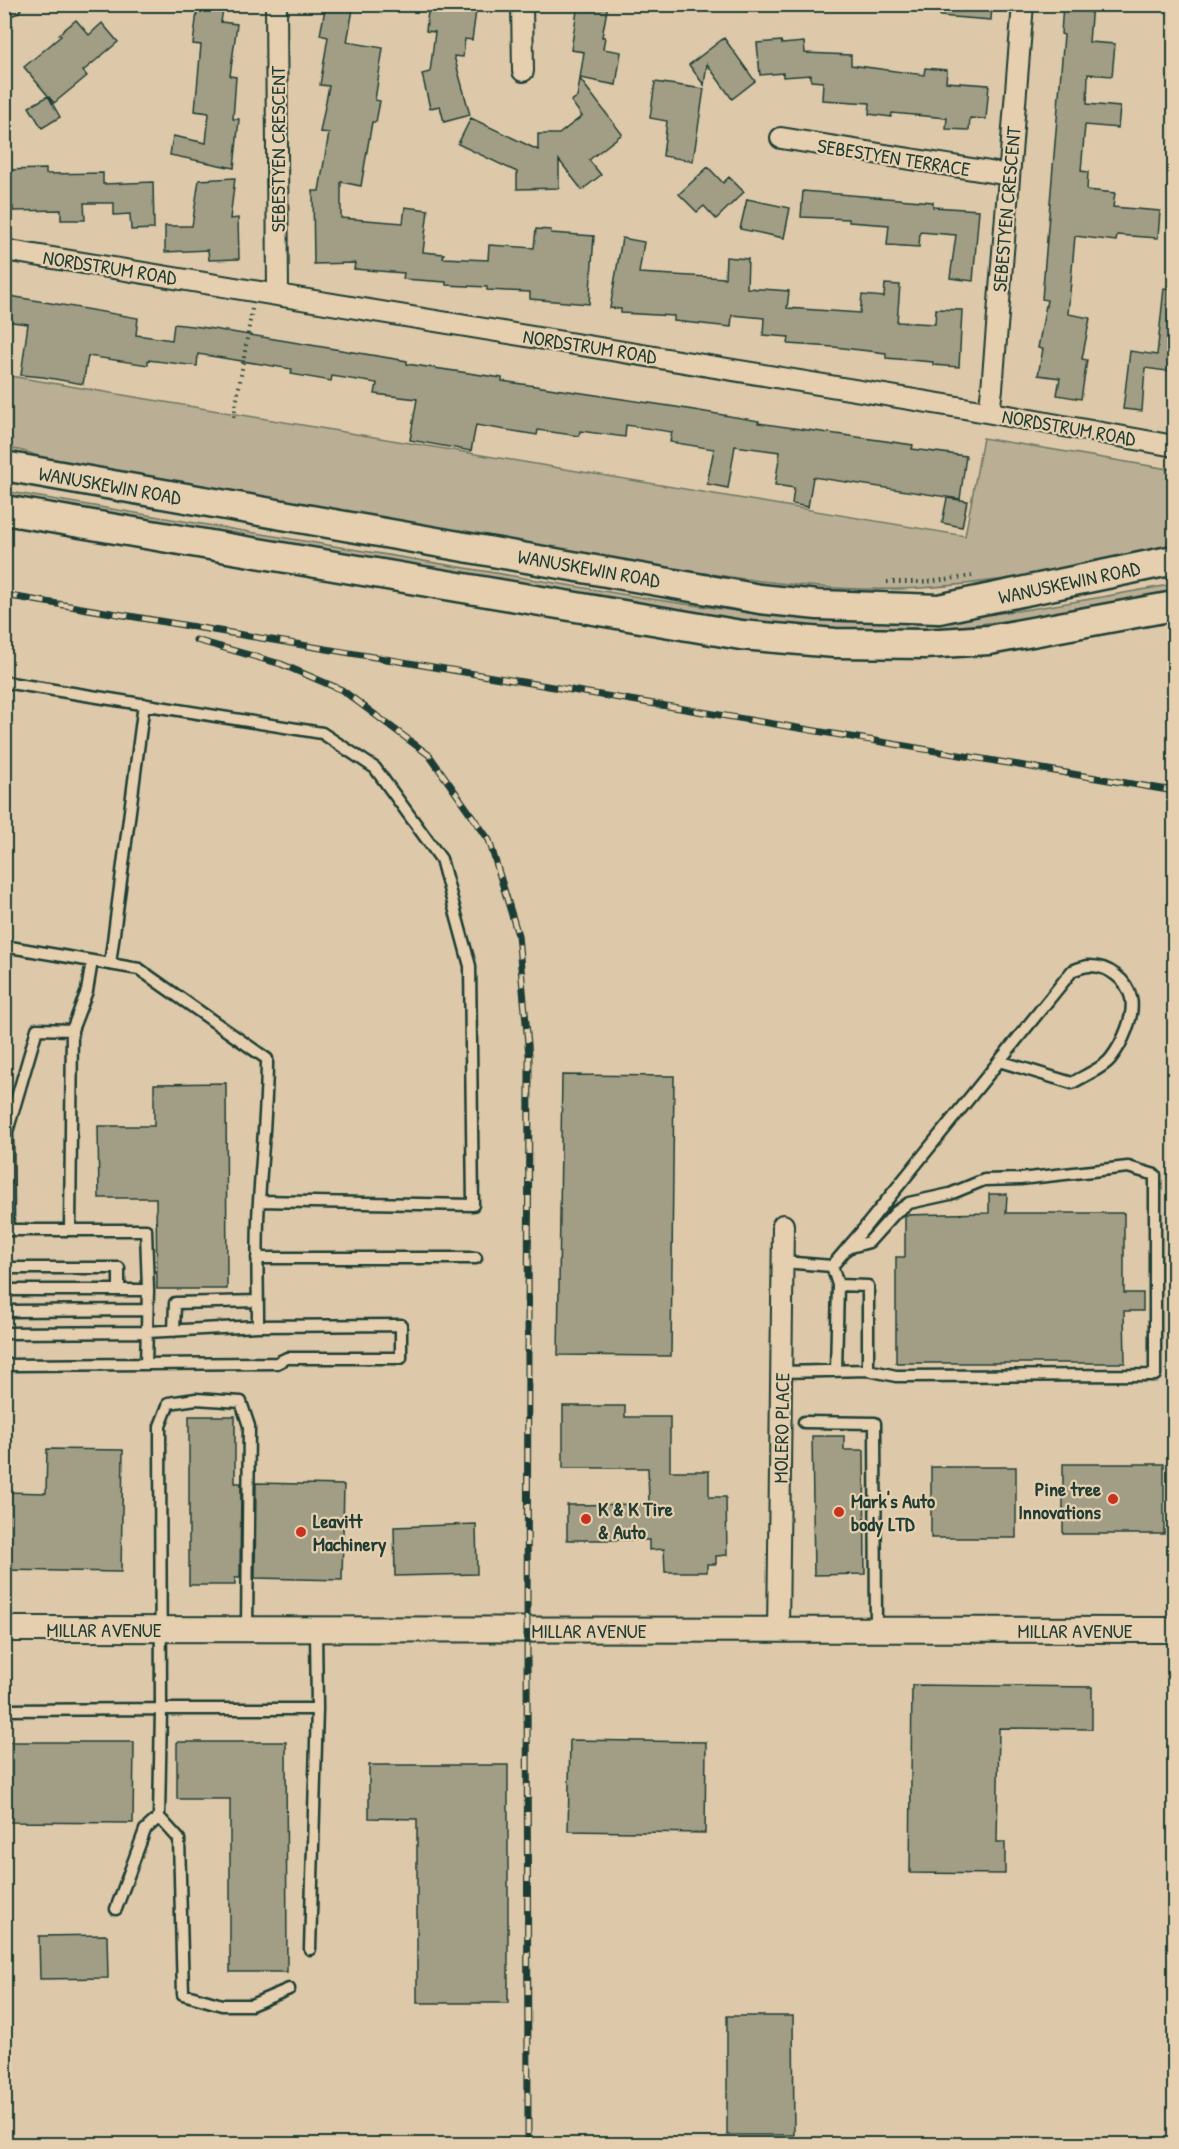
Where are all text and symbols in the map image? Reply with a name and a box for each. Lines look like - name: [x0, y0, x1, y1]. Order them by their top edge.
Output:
- street label: SEBESTYEN CRESCENT: [264, 65, 291, 232]
- street label: SEBESTYEN CRESCENT: [985, 124, 1027, 293]
- street label: SEBESTYEN TERRACE: [816, 132, 973, 182]
- street label: NORDSTRUM ROAD: [41, 243, 179, 291]
- street label: NORDSTRUM ROAD: [521, 322, 659, 370]
- street label: NORDSTRUM ROAD: [1000, 402, 1138, 452]
- street label: WANUSKEWIN ROAD: [37, 459, 184, 511]
- street label: WANUSKEWIN ROAD: [516, 542, 663, 594]
- street label: WANUSKEWIN ROAD: [996, 554, 1143, 610]
- street label: MOLERO PLACE: [767, 1372, 795, 1484]
- place label: Pine tree Innovations: [1018, 1475, 1101, 1525]
- place label: Mark's Auto body LTD: [851, 1487, 935, 1538]
- marker: Pine tree Innovations: [1106, 1492, 1120, 1506]
- place label: K & K Tire & Auto: [598, 1495, 673, 1545]
- marker: Mark's Auto body LTD: [832, 1505, 846, 1519]
- place label: Leavitt Machinery: [313, 1507, 387, 1558]
- marker: K & K Tire & Auto: [579, 1512, 593, 1526]
- marker: Leavitt Machinery: [294, 1525, 308, 1539]
- street label: MILLAR AVENUE: [46, 1616, 162, 1643]
- street label: MILLAR AVENUE: [531, 1617, 647, 1644]
- street label: MILLAR AVENUE: [1017, 1617, 1133, 1644]

